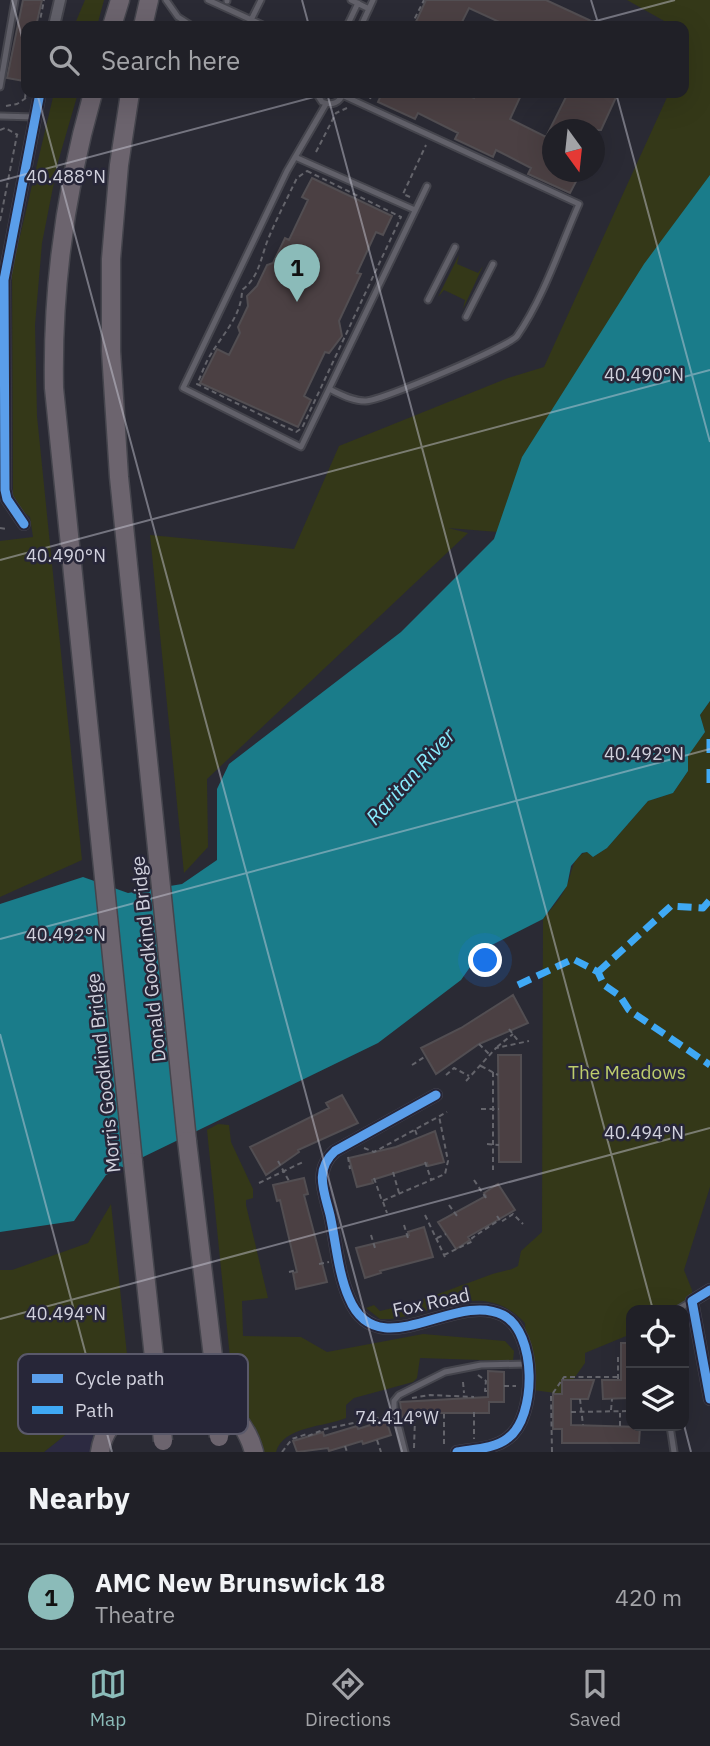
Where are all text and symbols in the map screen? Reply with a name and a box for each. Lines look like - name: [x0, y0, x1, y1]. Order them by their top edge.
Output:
- search box: [21, 21, 689, 98]
- icon: search: [45, 41, 83, 79]
- text: Search here: [101, 43, 240, 77]
- north arrow: [542, 119, 605, 182]
- text: 40.488°N: [26, 165, 106, 188]
- pin: 1: [274, 244, 320, 302]
- text: 40.490°N: [604, 363, 684, 386]
- text: 40.490°N: [26, 544, 106, 567]
- water label: Raritan River: [359, 721, 462, 830]
- text: 40.492°N: [604, 742, 684, 765]
- street label: Donald Goodkind Bridge: [125, 855, 171, 1063]
- text: 40.492°N: [26, 923, 106, 946]
- your location: [468, 943, 502, 977]
- street label: Morris Goodkind Bridge: [81, 972, 125, 1174]
- park label: The Meadows: [568, 1060, 686, 1084]
- text: 40.494°N: [604, 1121, 684, 1144]
- street label: Fox Road: [390, 1282, 472, 1322]
- text: 40.494°N: [26, 1302, 106, 1325]
- map controls: [626, 1305, 689, 1431]
- button: locate: [626, 1305, 689, 1368]
- legend: [18, 1354, 248, 1434]
- text: Cycle path: [75, 1366, 164, 1390]
- button: layers: [626, 1368, 689, 1431]
- text: Path: [75, 1398, 114, 1422]
- text: 74.414°W: [355, 1406, 439, 1429]
- text: Nearby: [28, 1478, 130, 1517]
- text: AMC New Brunswick 18: [95, 1565, 385, 1599]
- text: 1: [44, 1582, 58, 1612]
- text: 420 m: [615, 1582, 682, 1612]
- text: Theatre: [95, 1599, 175, 1629]
- tab: Map: [89, 1665, 127, 1731]
- tab: Directions: [305, 1665, 391, 1731]
- tab: Saved: [569, 1665, 621, 1731]

